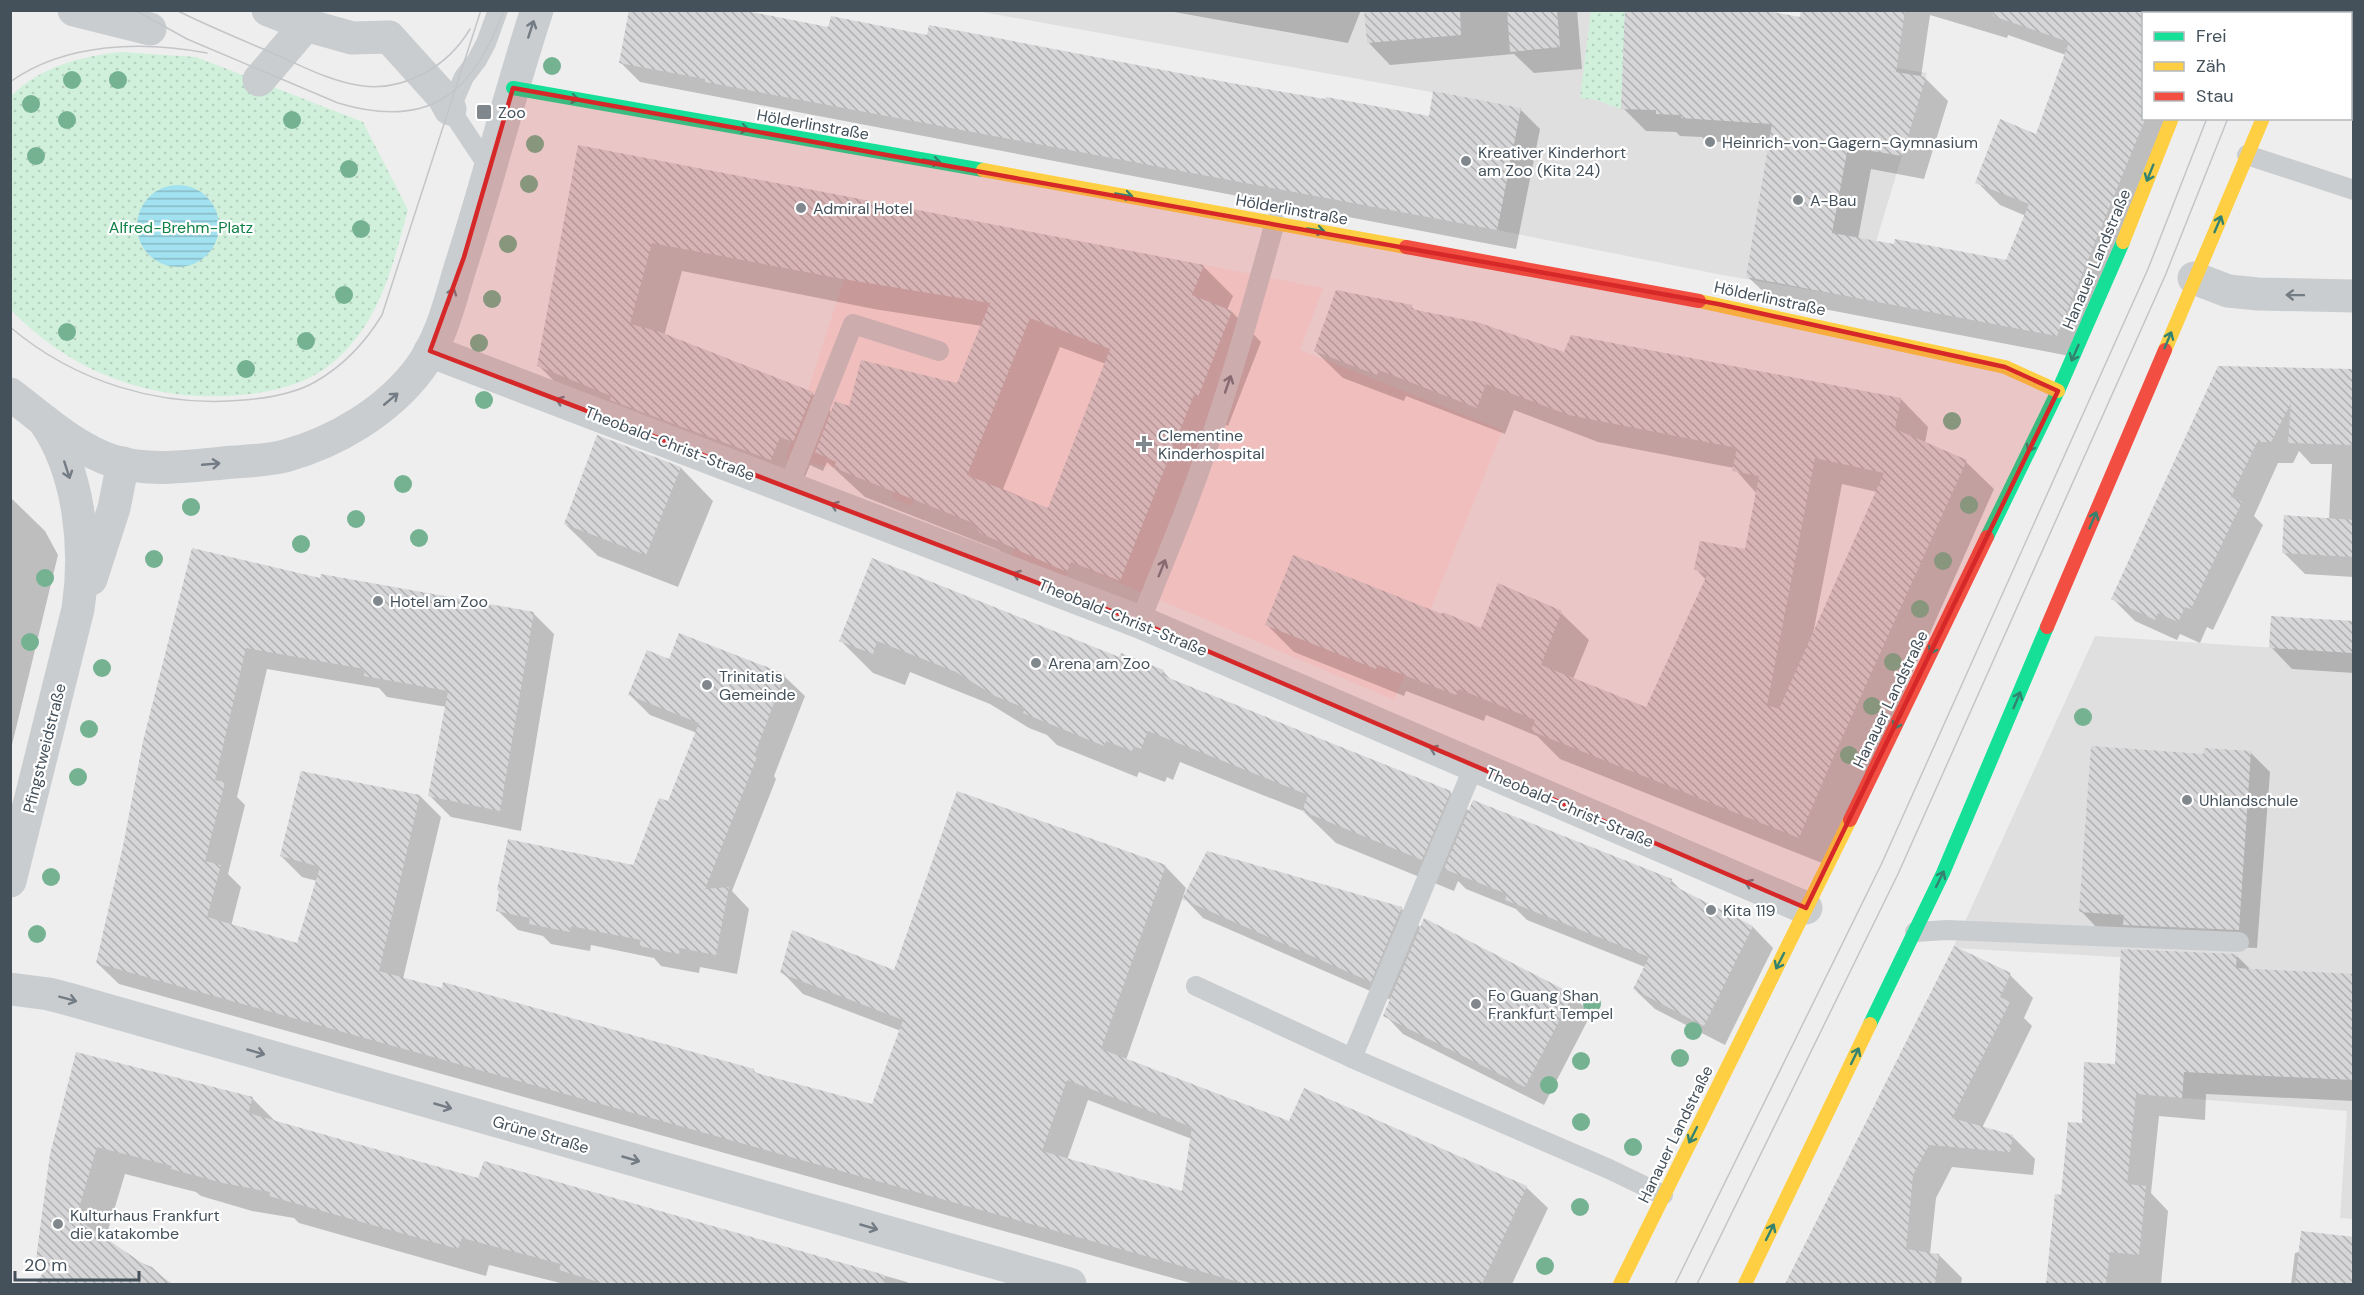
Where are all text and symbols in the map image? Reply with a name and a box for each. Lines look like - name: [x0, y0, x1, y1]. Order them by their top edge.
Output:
- legend: [2142, 12, 2352, 120]
- one-way arrow: [526, 20, 537, 39]
- text: Frei: [2196, 24, 2227, 48]
- text: Zäh: [2196, 54, 2226, 78]
- text: Stau: [2196, 84, 2234, 108]
- one-way arrow: [560, 93, 580, 104]
- place label: Zoo: [498, 102, 526, 123]
- marker: Zoo: [475, 103, 493, 121]
- street label: Hölderlinstraße: [755, 104, 871, 145]
- one-way arrow: [729, 122, 749, 133]
- place label: Heinrich-von-Gagern-Gymnasium: [1722, 132, 1978, 153]
- marker: Heinrich-von-Gagern-Gymnasium: [1703, 135, 1717, 149]
- place label: Kreativer Kinderhort am Zoo (Kita 24): [1478, 142, 1626, 181]
- marker: Kreativer Kinderhort am Zoo (Kita 24): [1459, 154, 1473, 168]
- one-way arrow: [922, 156, 941, 167]
- one-way arrow: [2144, 163, 2155, 182]
- street label: Hanauer Landstraße: [2057, 186, 2135, 332]
- street label: Hölderlinstraße: [1234, 189, 1350, 230]
- one-way arrow: [1114, 190, 1133, 201]
- place label: A-Bau: [1810, 190, 1856, 211]
- marker: A-Bau: [1791, 193, 1805, 207]
- place label: Admiral Hotel: [813, 198, 913, 219]
- marker: Admiral Hotel: [794, 201, 808, 215]
- one-way arrow: [2212, 216, 2224, 234]
- park label: Alfred-Brehm-Platz: [109, 217, 253, 238]
- one-way arrow: [1305, 225, 1325, 236]
- street label: Hölderlinstraße: [1712, 276, 1828, 321]
- one-way arrow: [446, 287, 457, 306]
- one-way arrow: [2286, 289, 2306, 300]
- one-way arrow: [2163, 332, 2174, 350]
- one-way arrow: [2069, 343, 2080, 361]
- one-way arrow: [1223, 375, 1234, 394]
- one-way arrow: [382, 393, 398, 406]
- one-way arrow: [555, 396, 573, 407]
- street label: Theobald-Christ-Straße: [582, 401, 758, 486]
- place label: Clementine Kinderhospital: [1158, 425, 1265, 464]
- marker: Clementine Kinderhospital: [1135, 435, 1153, 453]
- one-way arrow: [2026, 435, 2038, 453]
- one-way arrow: [201, 458, 221, 469]
- one-way arrow: [62, 460, 73, 479]
- one-way arrow: [830, 501, 849, 512]
- one-way arrow: [2088, 512, 2099, 530]
- one-way arrow: [1157, 559, 1168, 577]
- one-way arrow: [1012, 570, 1031, 581]
- street label: Theobald-Christ-Straße: [1035, 574, 1210, 661]
- place label: Hotel am Zoo: [390, 591, 488, 612]
- marker: Hotel am Zoo: [371, 594, 385, 608]
- street label: Hanauer Landstraße: [1848, 627, 1933, 771]
- one-way arrow: [1928, 636, 1940, 654]
- place label: Arena am Zoo: [1048, 653, 1150, 674]
- marker: Arena am Zoo: [1029, 656, 1043, 670]
- place label: Trinitatis Gemeinde: [719, 666, 796, 705]
- marker: Trinitatis Gemeinde: [700, 678, 714, 692]
- street label: Pfingstweidstraße: [18, 681, 71, 815]
- one-way arrow: [2013, 691, 2024, 709]
- one-way arrow: [1891, 712, 1903, 730]
- one-way arrow: [1430, 745, 1448, 756]
- street label: Theobald-Christ-Straße: [1483, 763, 1657, 852]
- place label: Uhlandschule: [2199, 790, 2298, 811]
- marker: Uhlandschule: [2180, 793, 2194, 807]
- one-way arrow: [1934, 871, 1946, 889]
- one-way arrow: [1744, 879, 1762, 890]
- place label: Kita 119: [1723, 900, 1775, 921]
- marker: Kita 119: [1704, 903, 1718, 917]
- one-way arrow: [1774, 951, 1785, 969]
- place label: Fo Guang Shan Frankfurt Tempel: [1488, 985, 1613, 1024]
- one-way arrow: [58, 994, 77, 1005]
- marker: Fo Guang Shan Frankfurt Tempel: [1469, 997, 1483, 1011]
- one-way arrow: [246, 1047, 265, 1058]
- one-way arrow: [1850, 1048, 1861, 1066]
- street label: Hanauer Landstraße: [1633, 1062, 1718, 1206]
- one-way arrow: [433, 1101, 452, 1112]
- street label: Grüne Straße: [490, 1111, 592, 1158]
- one-way arrow: [1686, 1126, 1698, 1144]
- one-way arrow: [621, 1154, 640, 1165]
- place label: Kulturhaus Frankfurt die katakombe: [70, 1205, 220, 1244]
- marker: Kulturhaus Frankfurt die katakombe: [51, 1217, 65, 1231]
- one-way arrow: [859, 1222, 878, 1233]
- one-way arrow: [1765, 1223, 1777, 1241]
- scale bar: [15, 1244, 140, 1282]
- text: 20 m: [24, 1253, 67, 1277]

